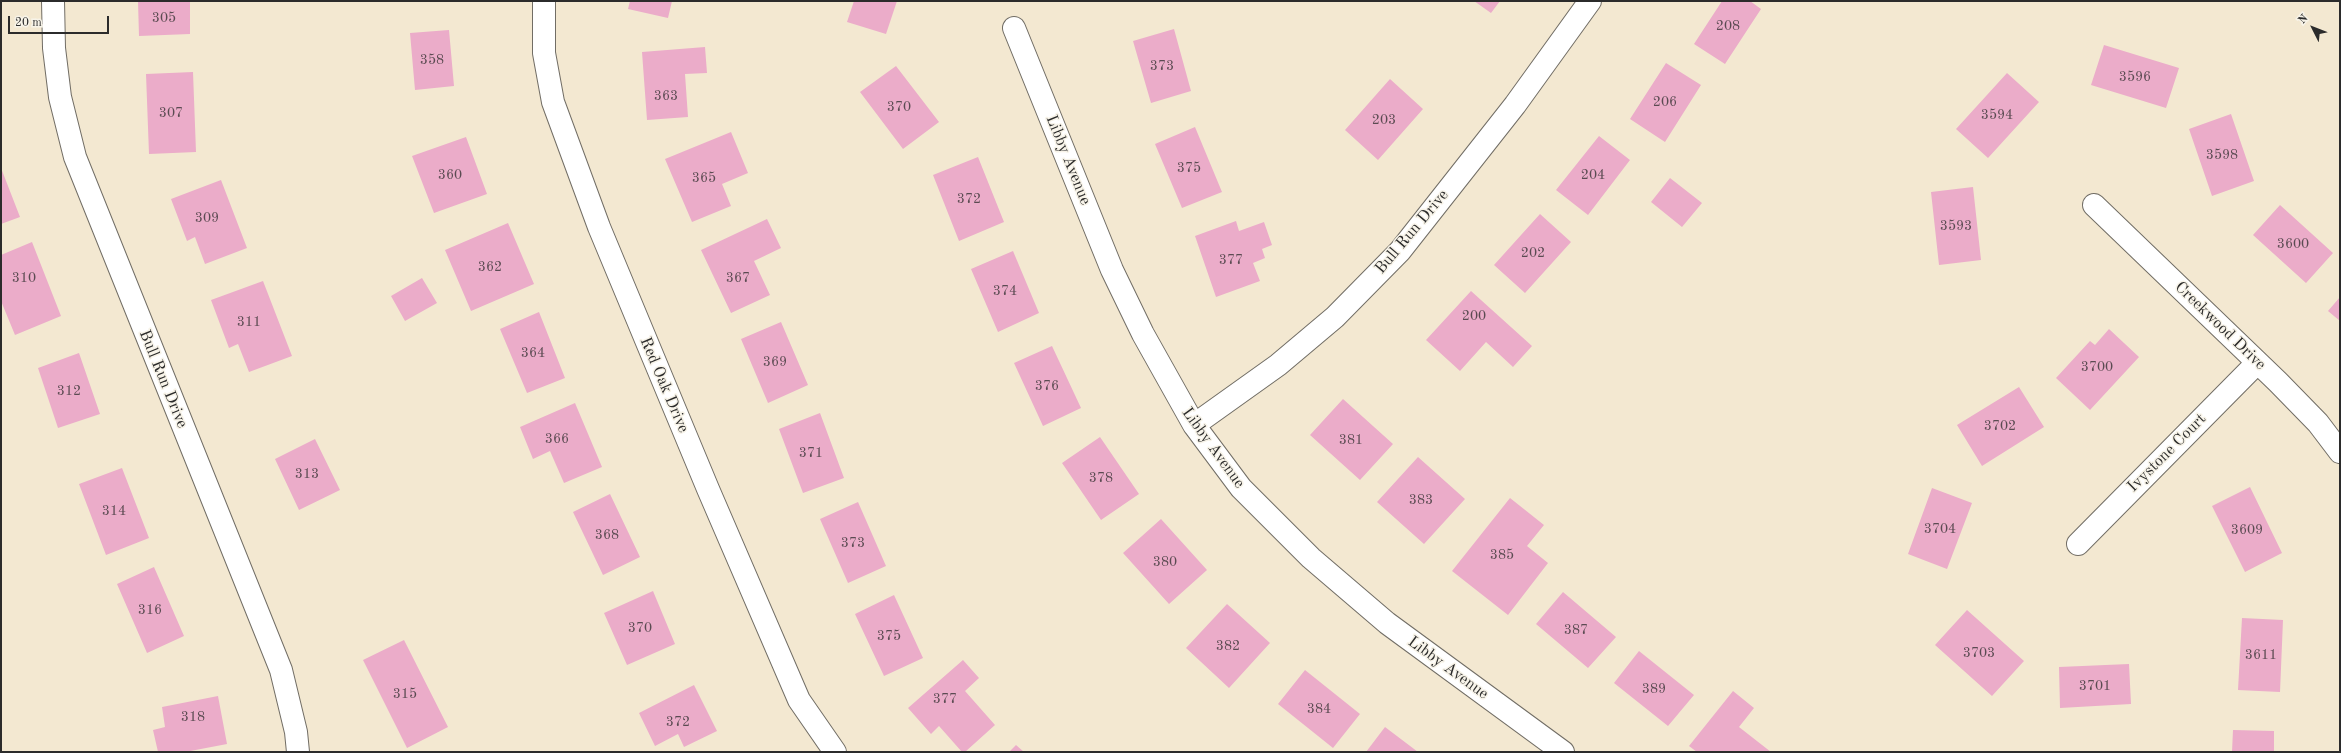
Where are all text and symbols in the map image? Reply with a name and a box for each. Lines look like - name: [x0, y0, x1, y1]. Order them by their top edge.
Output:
- scale bar: [10, 8, 111, 34]
- north arrow: [2293, 8, 2333, 48]
- house number: 305: [152, 10, 176, 26]
- text: N: [2297, 13, 2311, 26]
- text: 20 m: [15, 17, 42, 29]
- house number: 208: [1716, 18, 1740, 34]
- house number: 358: [420, 52, 444, 68]
- house number: 373: [1150, 58, 1174, 74]
- house number: 3596: [2119, 69, 2151, 85]
- house number: 363: [654, 88, 678, 104]
- house number: 206: [1653, 94, 1677, 110]
- house number: 370: [887, 99, 911, 115]
- house number: 307: [159, 105, 183, 121]
- house number: 3594: [1981, 107, 2013, 123]
- street label: Libby Avenue: [1041, 112, 1095, 208]
- house number: 203: [1372, 112, 1396, 128]
- house number: 3598: [2206, 147, 2238, 163]
- house number: 375: [1177, 160, 1201, 176]
- house number: 360: [438, 167, 462, 183]
- house number: 204: [1581, 167, 1605, 183]
- house number: 365: [692, 170, 716, 186]
- street label: Bull Run Drive: [1371, 186, 1453, 278]
- house number: 372: [957, 191, 981, 207]
- house number: 309: [195, 210, 219, 226]
- house number: 3593: [1940, 218, 1972, 234]
- house number: 3600: [2277, 236, 2309, 252]
- house number: 202: [1521, 245, 1545, 261]
- house number: 377: [1219, 252, 1243, 268]
- house number: 362: [478, 259, 502, 275]
- house number: 310: [12, 270, 36, 286]
- house number: 367: [726, 270, 750, 286]
- street label: Creekwood Drive: [2170, 278, 2270, 374]
- house number: 374: [993, 283, 1017, 299]
- house number: 200: [1462, 308, 1486, 324]
- house number: 311: [237, 314, 261, 330]
- street label: Bull Run Drive: [135, 327, 191, 431]
- street label: Red Oak Drive: [635, 334, 693, 436]
- house number: 364: [521, 345, 545, 361]
- house number: 369: [763, 354, 787, 370]
- house number: 3700: [2081, 359, 2113, 375]
- house number: 376: [1035, 378, 1059, 394]
- house number: 312: [57, 383, 81, 399]
- street label: Libby Avenue: [1177, 404, 1249, 492]
- street label: Ivystone Court: [2124, 410, 2210, 496]
- house number: 3702: [1984, 418, 2016, 434]
- house number: 366: [545, 431, 569, 447]
- house number: 381: [1339, 432, 1363, 448]
- house number: 371: [799, 445, 823, 461]
- house number: 313: [295, 466, 319, 482]
- house number: 378: [1089, 470, 1113, 486]
- house number: 383: [1409, 492, 1433, 508]
- house number: 314: [102, 503, 126, 519]
- house number: 3704: [1924, 521, 1956, 537]
- house number: 3609: [2231, 522, 2263, 538]
- house number: 368: [595, 527, 619, 543]
- house number: 373: [841, 535, 865, 551]
- house number: 385: [1490, 547, 1514, 563]
- house number: 380: [1153, 554, 1177, 570]
- house number: 316: [138, 602, 162, 618]
- house number: 370: [628, 620, 652, 636]
- house number: 387: [1564, 622, 1588, 638]
- house number: 375: [877, 628, 901, 644]
- street label: Libby Avenue: [1404, 632, 1492, 704]
- house number: 382: [1216, 638, 1240, 654]
- house number: 3703: [1963, 645, 1995, 661]
- house number: 3611: [2245, 647, 2277, 663]
- house number: 3701: [2079, 678, 2111, 694]
- house number: 389: [1642, 681, 1666, 697]
- house number: 315: [393, 686, 417, 702]
- house number: 377: [933, 691, 957, 707]
- house number: 384: [1307, 701, 1331, 717]
- house number: 318: [181, 709, 205, 725]
- house number: 372: [666, 714, 690, 730]

